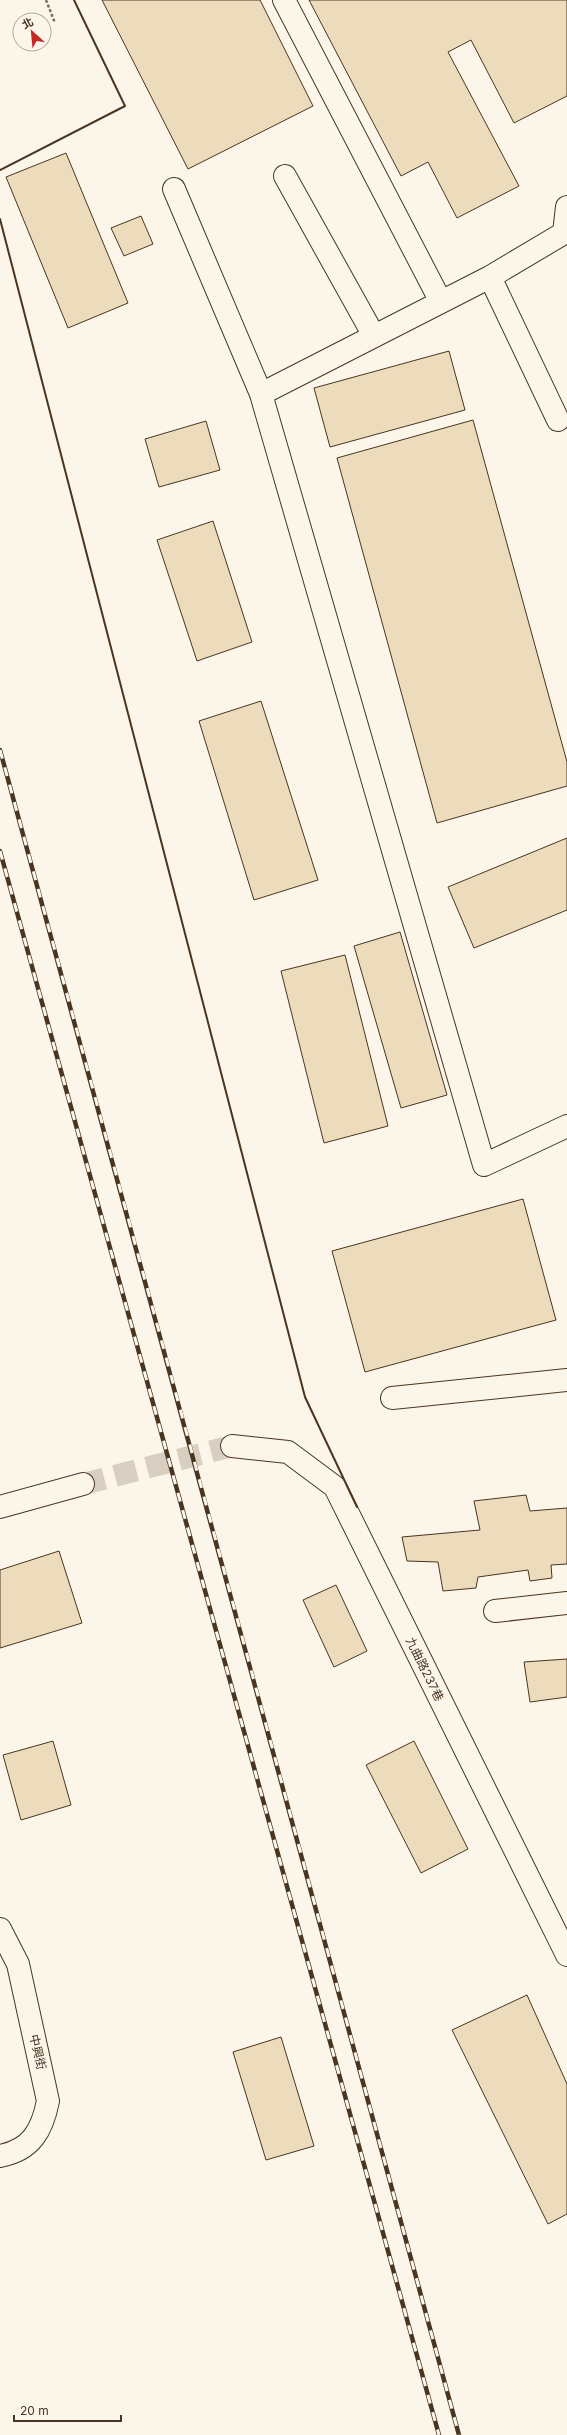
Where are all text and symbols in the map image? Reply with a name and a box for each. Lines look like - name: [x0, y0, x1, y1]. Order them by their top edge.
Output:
- north arrow: [12, 12, 52, 52]
- text: 北: [19, 14, 36, 32]
- street label: 九曲路237巷: [403, 1634, 447, 1704]
- street label: 中興街: [27, 2033, 49, 2071]
- scale bar: [14, 2397, 121, 2423]
- text: 20 m: [20, 2403, 49, 2418]

